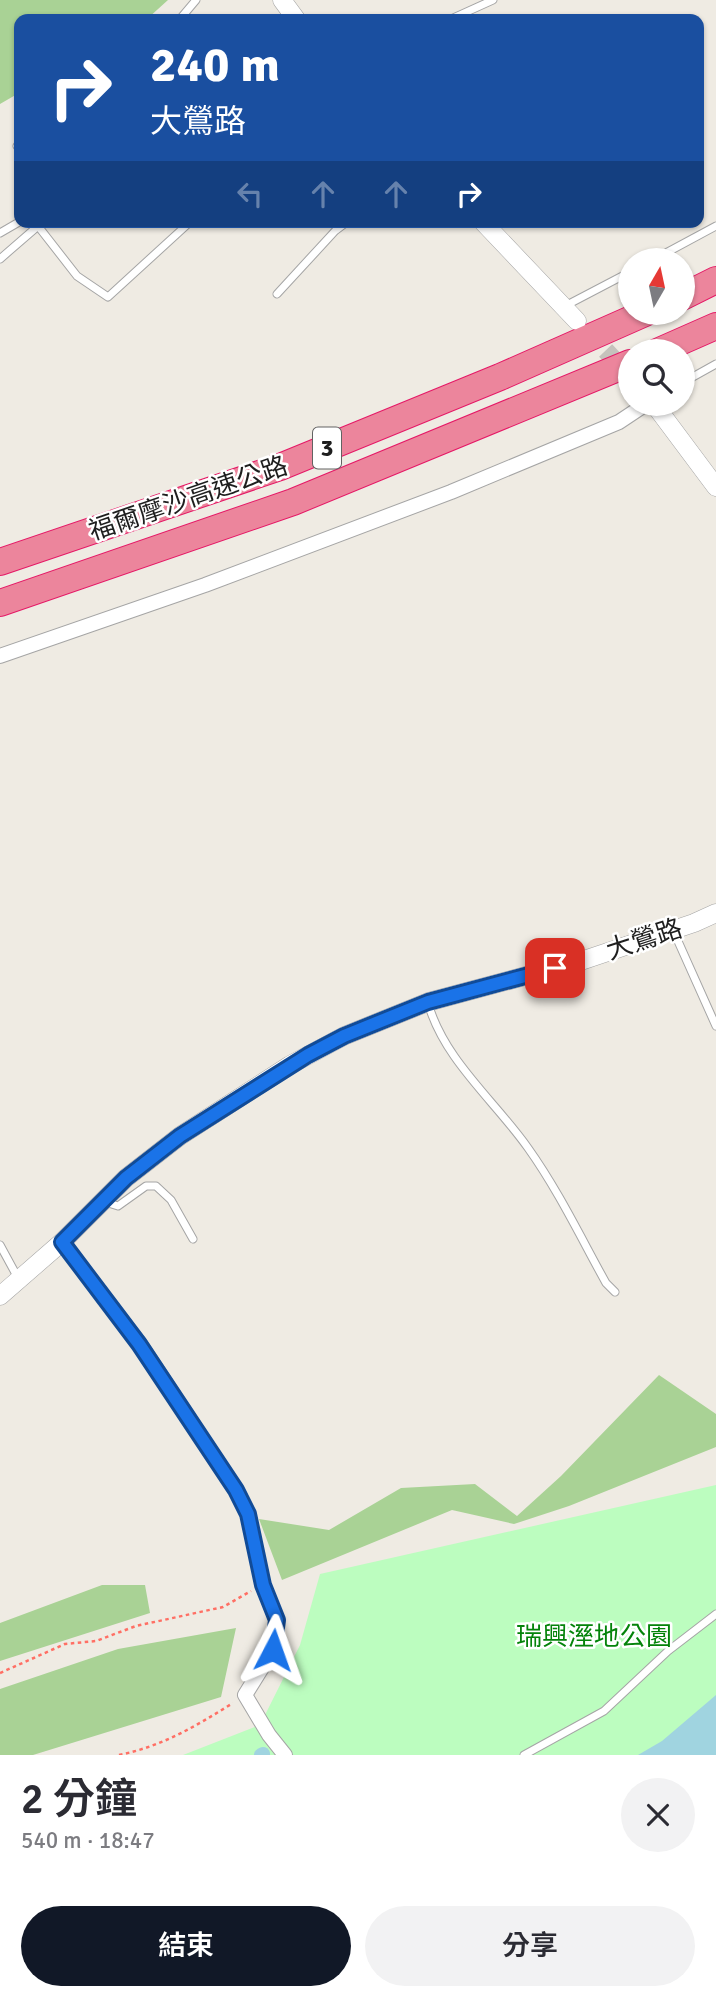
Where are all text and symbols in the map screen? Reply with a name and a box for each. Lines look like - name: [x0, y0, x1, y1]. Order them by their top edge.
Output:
- text: 240 m: [150, 35, 280, 95]
- icon: right: [35, 42, 126, 133]
- text: 大鶯路: [150, 102, 246, 141]
- icon: left: [231, 175, 269, 213]
- icon: ahead: [304, 175, 342, 213]
- icon: ahead: [377, 175, 415, 213]
- icon: right: [450, 175, 488, 213]
- north arrow: [618, 248, 695, 326]
- map controls: [618, 248, 695, 416]
- button: search: [618, 339, 695, 416]
- road number: 3: [313, 428, 341, 468]
- street label: 福爾摩沙高速公路: [85, 450, 292, 548]
- street label: 大鶯路: [602, 913, 686, 967]
- pin: [525, 938, 585, 998]
- icon: arrive: [536, 949, 574, 987]
- position arrow: [236, 1613, 310, 1687]
- park label: 瑞興溼地公園: [516, 1621, 672, 1653]
- text: 2 分鐘: [21, 1774, 137, 1825]
- button: close: [621, 1778, 695, 1852]
- text: 540 m · 18:47: [21, 1826, 155, 1855]
- button: 結束: [21, 1906, 351, 1986]
- button: 分享: [365, 1906, 695, 1986]

